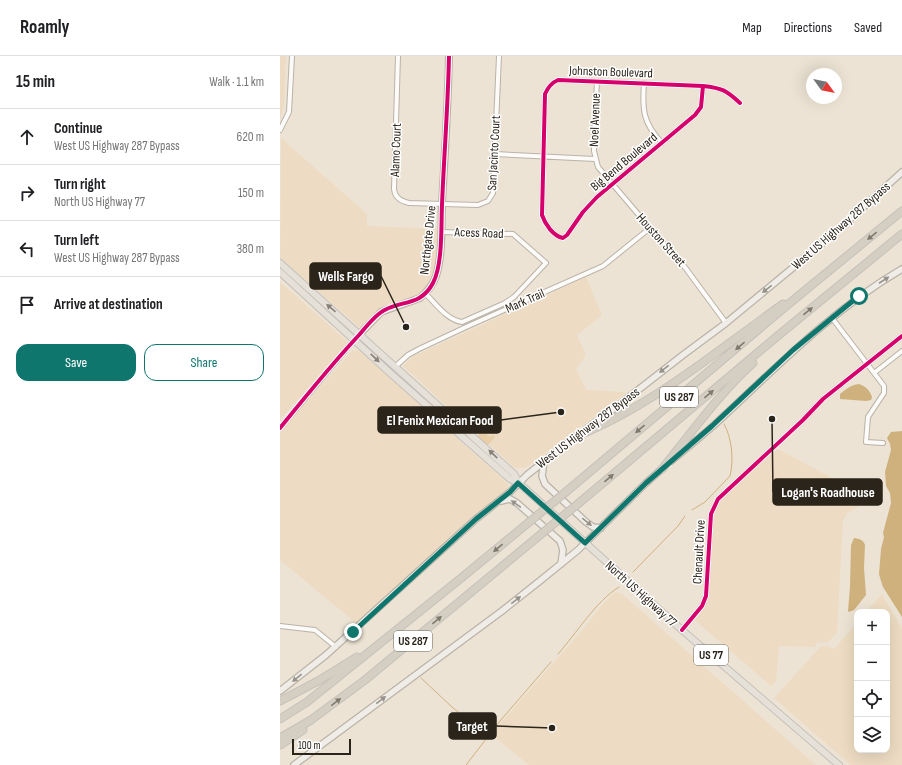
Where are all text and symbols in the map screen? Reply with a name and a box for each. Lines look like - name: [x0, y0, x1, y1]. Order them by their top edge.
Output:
- text: Roamly: [20, 16, 70, 39]
- text: Map: [742, 19, 762, 36]
- text: Directions: [784, 19, 832, 36]
- text: Saved: [854, 19, 882, 36]
- street label: Johnston Boulevard: [568, 63, 653, 81]
- north arrow: [806, 68, 842, 104]
- text: 15 min: [16, 72, 55, 92]
- text: Walk · 1.1 km: [209, 74, 264, 90]
- street label: Noel Avenue: [586, 93, 604, 147]
- street label: San Jacinto Court: [484, 115, 504, 191]
- text: Continue: [54, 119, 103, 138]
- street label: Alamo Court: [387, 123, 405, 178]
- icon: ahead: [16, 126, 38, 148]
- text: 620 m: [237, 129, 264, 145]
- street label: Big Bend Boulevard: [587, 129, 661, 195]
- text: West US Highway 287 Bypass: [54, 138, 180, 154]
- text: Turn right: [54, 175, 106, 194]
- street label: West US Highway 287 Bypass: [788, 179, 894, 273]
- icon: right: [16, 182, 38, 204]
- text: 150 m: [238, 185, 264, 201]
- text: North US Highway 77: [54, 194, 145, 210]
- street label: Northgate Drive: [416, 205, 440, 275]
- street label: Houston Street: [633, 210, 689, 270]
- street label: Acess Road: [453, 224, 504, 242]
- text: Turn left: [54, 231, 99, 250]
- one-way arrow: [866, 232, 877, 241]
- icon: left: [16, 238, 38, 260]
- text: 380 m: [237, 241, 264, 257]
- text: West US Highway 287 Bypass: [54, 250, 180, 266]
- callout: Wells Fargo: [310, 263, 381, 289]
- text: Wells Fargo: [318, 268, 374, 285]
- one-way arrow: [878, 277, 889, 284]
- street label: Mark Trail: [503, 285, 547, 317]
- one-way arrow: [761, 285, 772, 294]
- route start: [850, 287, 868, 305]
- icon: arrive: [16, 294, 38, 316]
- text: Arrive at destination: [54, 295, 163, 314]
- one-way arrow: [326, 303, 336, 312]
- one-way arrow: [803, 307, 814, 315]
- one-way arrow: [735, 341, 746, 350]
- button: Save: [16, 344, 136, 381]
- button: Share: [144, 344, 264, 381]
- one-way arrow: [369, 354, 380, 363]
- one-way arrow: [659, 365, 670, 373]
- street label: West US Highway 287 Bypass: [533, 384, 643, 472]
- road number: US 287: [660, 387, 698, 407]
- one-way arrow: [703, 390, 714, 399]
- callout: El Fenix Mexican Food: [378, 407, 501, 433]
- text: El Fenix Mexican Food: [387, 412, 493, 429]
- one-way arrow: [635, 424, 646, 433]
- one-way arrow: [488, 449, 498, 459]
- one-way arrow: [604, 474, 615, 483]
- callout: Logan's Roadhouse: [773, 479, 882, 505]
- text: Logan's Roadhouse: [781, 484, 875, 501]
- one-way arrow: [511, 500, 522, 507]
- one-way arrow: [581, 518, 592, 527]
- street label: Chenault Drive: [689, 520, 709, 584]
- one-way arrow: [492, 543, 503, 552]
- street label: North US Highway 77: [602, 558, 681, 631]
- one-way arrow: [511, 595, 522, 604]
- map controls: [854, 609, 890, 753]
- button: +: [854, 609, 890, 645]
- one-way arrow: [432, 616, 443, 625]
- route end: [344, 623, 362, 641]
- road number: US 287: [394, 631, 432, 651]
- road number: US 77: [694, 645, 728, 665]
- button: −: [854, 645, 890, 681]
- one-way arrow: [292, 674, 303, 683]
- button: locate: [854, 681, 890, 717]
- one-way arrow: [376, 696, 387, 705]
- one-way arrow: [331, 698, 341, 706]
- callout: Target: [449, 713, 496, 739]
- button: layers: [854, 717, 890, 753]
- text: Target: [456, 718, 488, 735]
- scale bar: [292, 737, 351, 756]
- text: 100 m: [298, 739, 320, 752]

